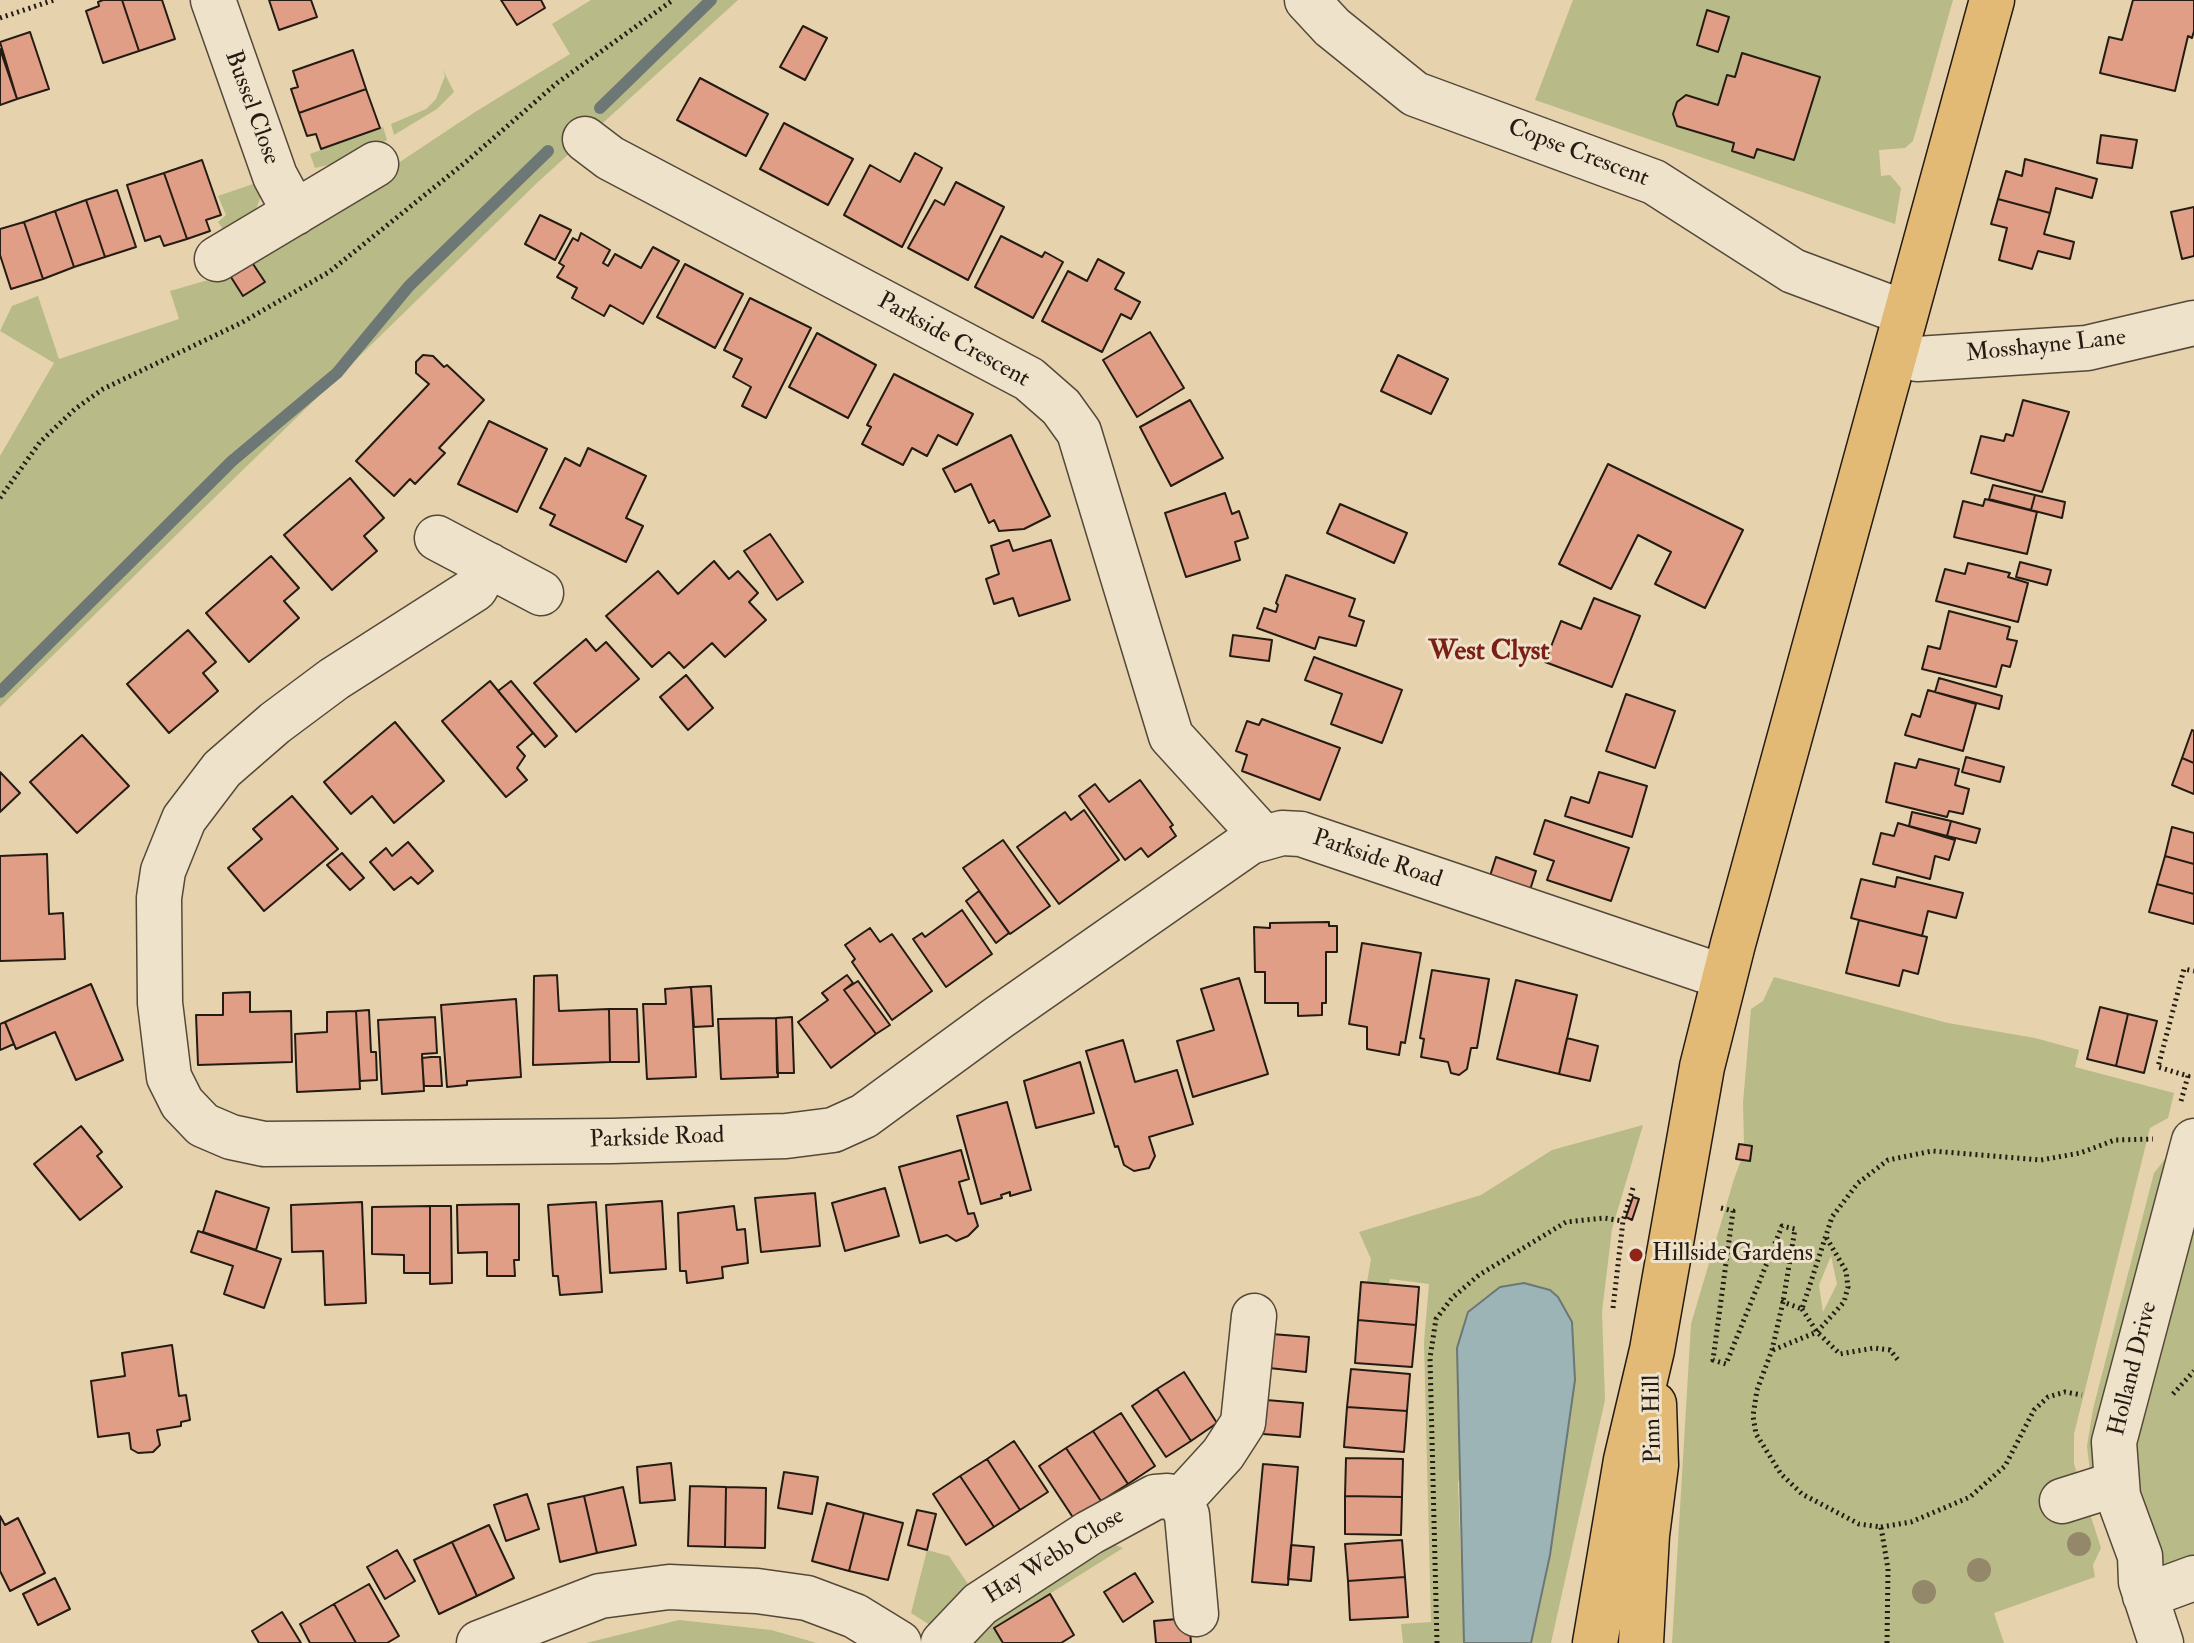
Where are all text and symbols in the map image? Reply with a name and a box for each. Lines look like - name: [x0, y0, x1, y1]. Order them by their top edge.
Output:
- street label: Bussel Close: [217, 47, 285, 169]
- street label: Copse Crescent: [1503, 114, 1653, 194]
- street label: Parkside Crescent: [872, 287, 1034, 395]
- street label: Mosshayne Lane: [1965, 324, 2127, 370]
- district label: West Clyst: [1429, 636, 1549, 670]
- street label: Parkside Road: [1308, 824, 1446, 896]
- street label: Parkside Road: [589, 1122, 725, 1156]
- place label: Hillside Gardens: [1652, 1241, 1813, 1269]
- marker: Hillside Gardens: [1627, 1246, 1645, 1264]
- street label: Holland Drive: [2103, 1299, 2165, 1439]
- street label: Pinn Hill: [1639, 1375, 1669, 1463]
- street label: Hay Webb Close: [980, 1503, 1130, 1611]

